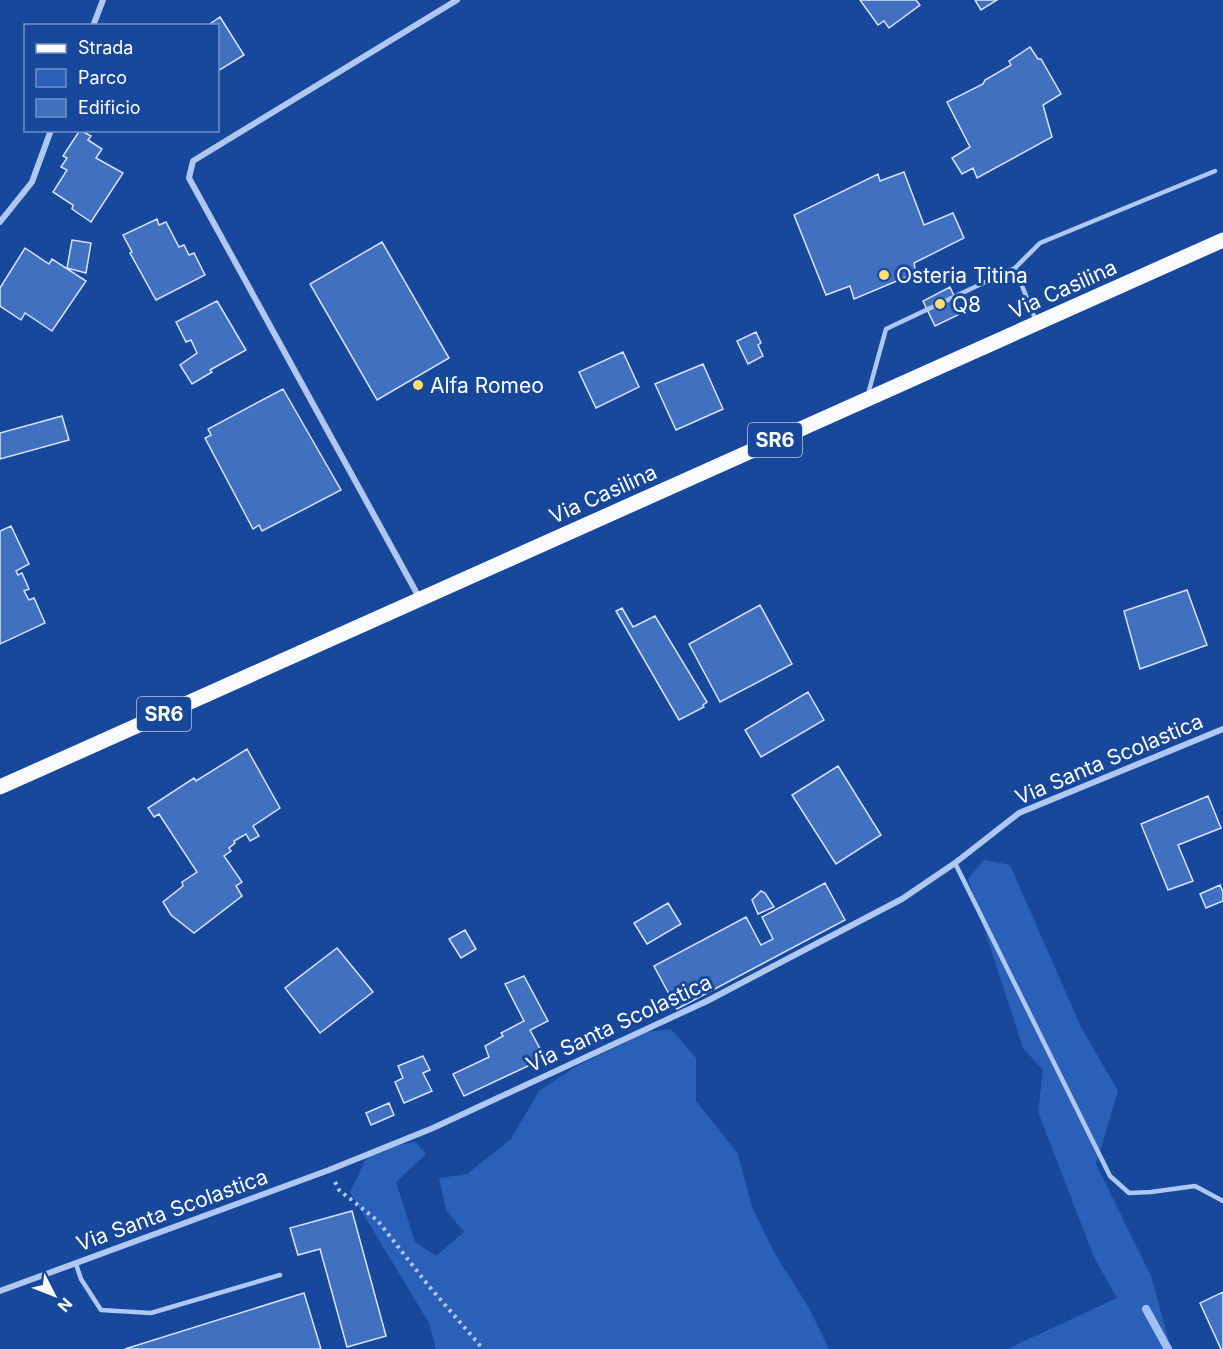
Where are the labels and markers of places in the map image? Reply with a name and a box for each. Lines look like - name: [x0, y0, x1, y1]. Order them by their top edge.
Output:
- place label: Osteria Titina: [896, 263, 1028, 288]
- marker: Osteria Titina: [877, 268, 891, 282]
- place label: Q8: [952, 292, 981, 317]
- marker: Q8: [933, 297, 947, 311]
- place label: Alfa Romeo: [430, 373, 544, 398]
- marker: Alfa Romeo: [411, 378, 425, 392]

